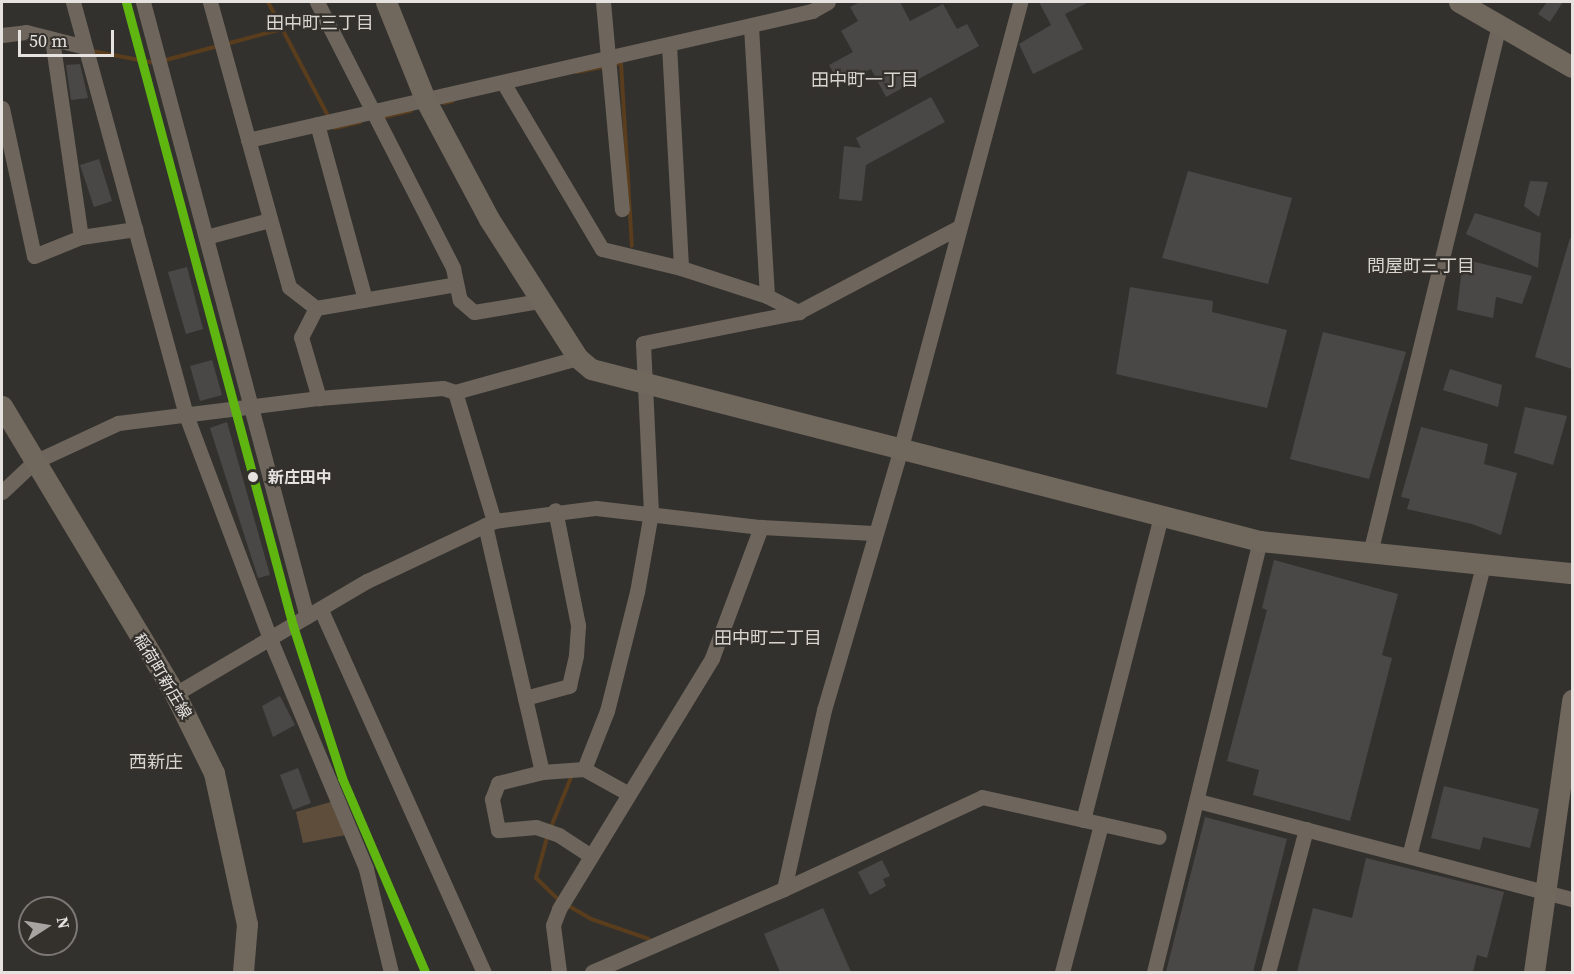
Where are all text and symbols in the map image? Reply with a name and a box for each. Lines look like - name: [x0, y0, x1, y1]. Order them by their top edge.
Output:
- district label: 田中町三丁目: [266, 12, 374, 34]
- scale bar: [21, 18, 117, 56]
- text: 50 m: [29, 28, 67, 53]
- district label: 田中町一丁目: [811, 69, 919, 91]
- district label: 問屋町三丁目: [1367, 255, 1475, 277]
- marker: 新庄田中: [243, 467, 263, 487]
- place label: 新庄田中: [268, 467, 332, 487]
- district label: 田中町二丁目: [714, 627, 822, 649]
- street label: 稲荷町新庄線: [130, 630, 196, 722]
- district label: 西新庄: [129, 751, 183, 773]
- north arrow: [18, 896, 78, 956]
- text: N: [52, 915, 76, 931]

